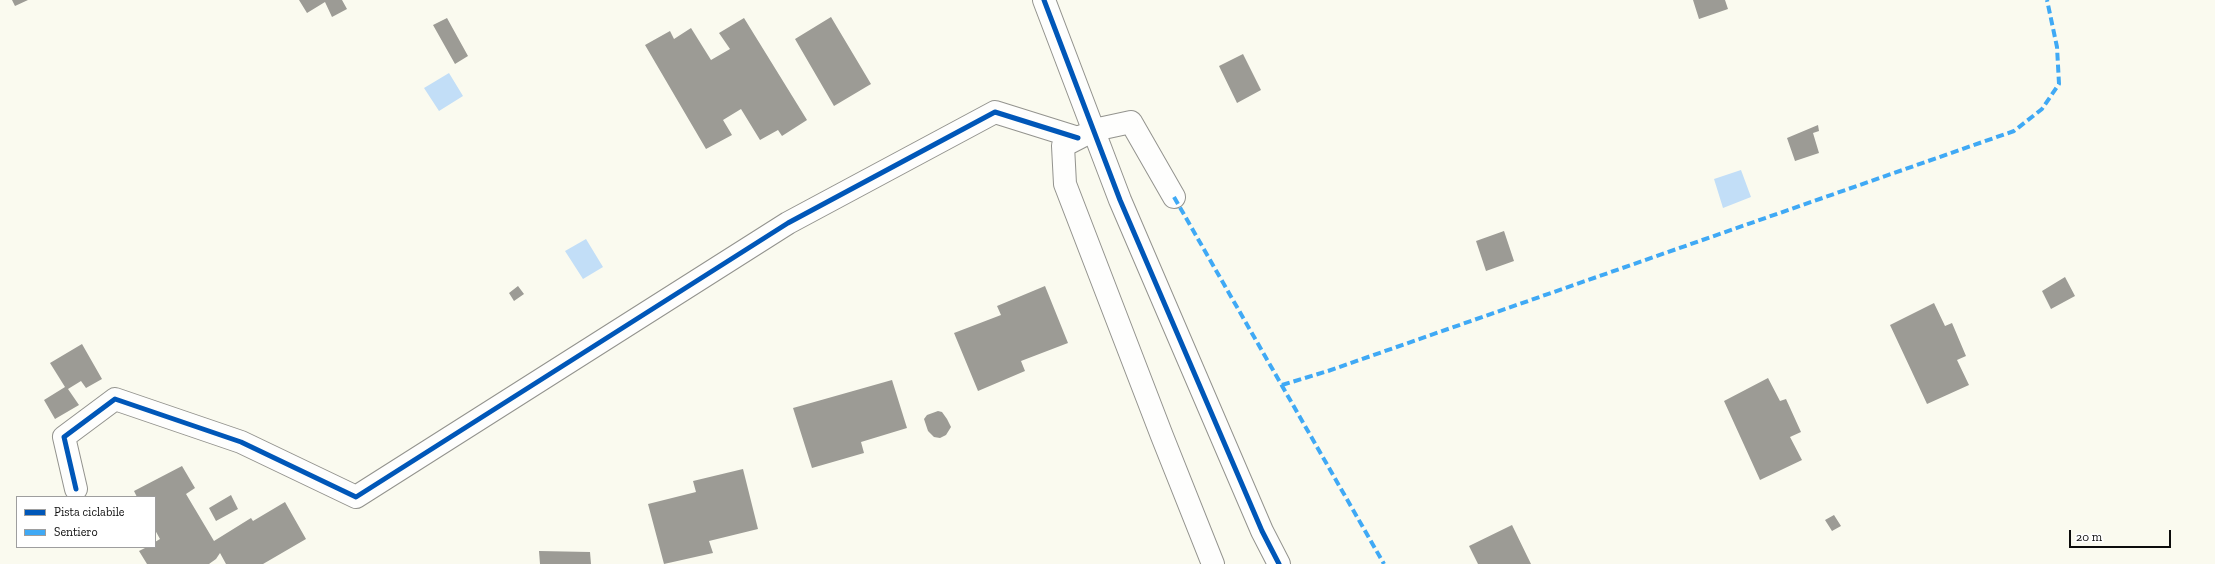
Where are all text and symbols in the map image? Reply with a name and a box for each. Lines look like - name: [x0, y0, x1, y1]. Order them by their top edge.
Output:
- legend: [16, 496, 156, 548]
- text: Pista ciclabile: [54, 505, 125, 519]
- scale bar: [2071, 522, 2173, 548]
- text: Sentiero: [54, 525, 98, 539]
- text: 20 m: [2076, 530, 2102, 544]

